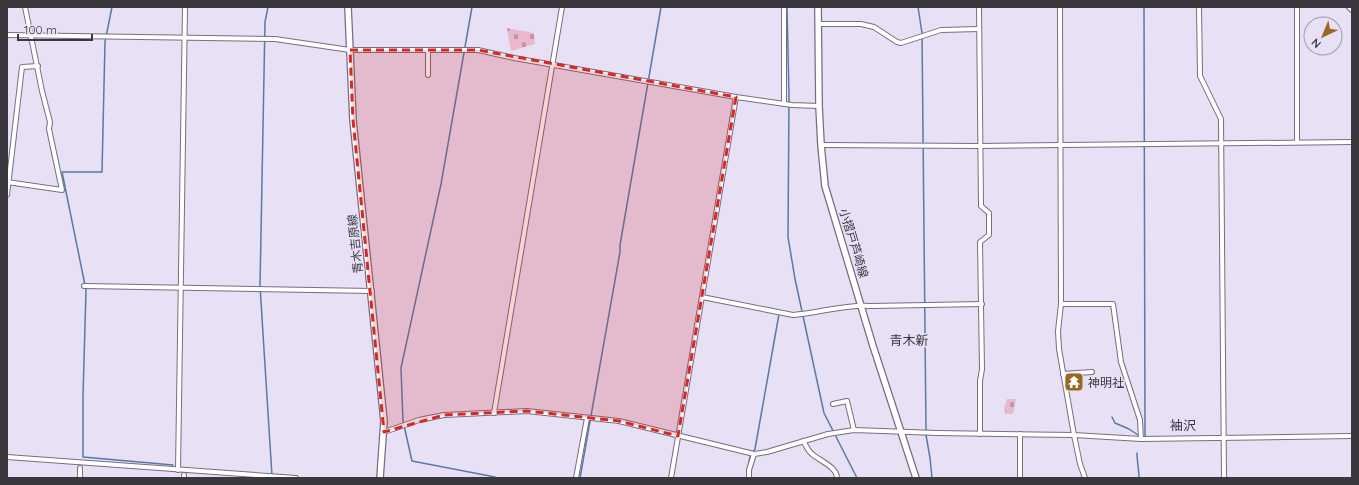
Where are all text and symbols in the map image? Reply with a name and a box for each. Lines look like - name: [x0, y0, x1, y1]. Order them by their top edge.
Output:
- scale bar: [18, 16, 92, 42]
- north arrow: [1303, 16, 1343, 56]
- text: 100 m: [24, 22, 57, 37]
- text: N: [1308, 35, 1324, 51]
- street label: 小摺戸芦崎線: [836, 206, 872, 280]
- street label: 青木吉原線: [344, 213, 366, 275]
- district label: 青木新: [889, 332, 929, 348]
- temple icon: 神明社: [1063, 371, 1085, 393]
- place label: 神明社: [1088, 375, 1124, 390]
- district label: 袖沢: [1170, 417, 1196, 433]

